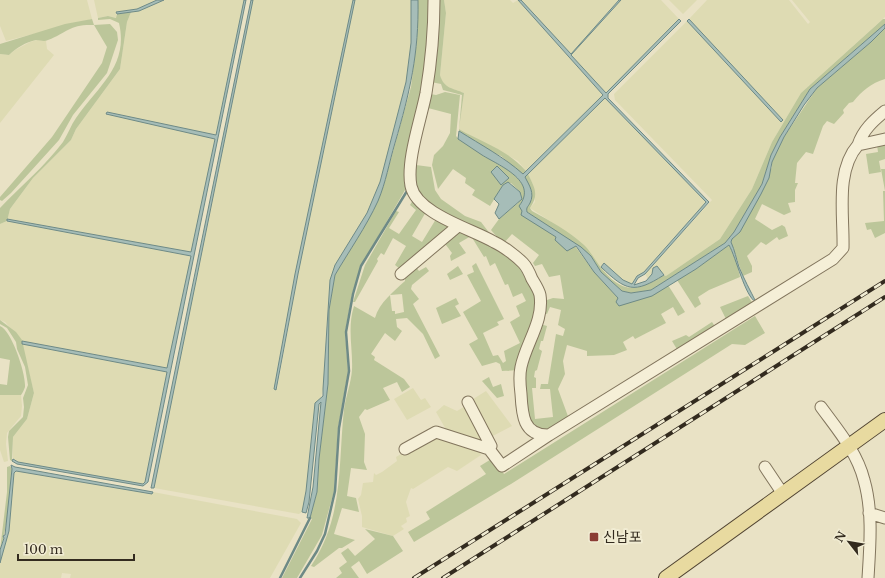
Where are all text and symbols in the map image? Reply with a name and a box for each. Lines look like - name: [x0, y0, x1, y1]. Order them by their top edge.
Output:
- north arrow: [829, 522, 869, 562]
- place label: 신남포: [603, 528, 642, 546]
- text: N: [832, 528, 849, 545]
- marker: 신남포: [588, 531, 600, 543]
- scale bar: [18, 536, 134, 562]
- text: 100 m: [24, 542, 63, 557]

